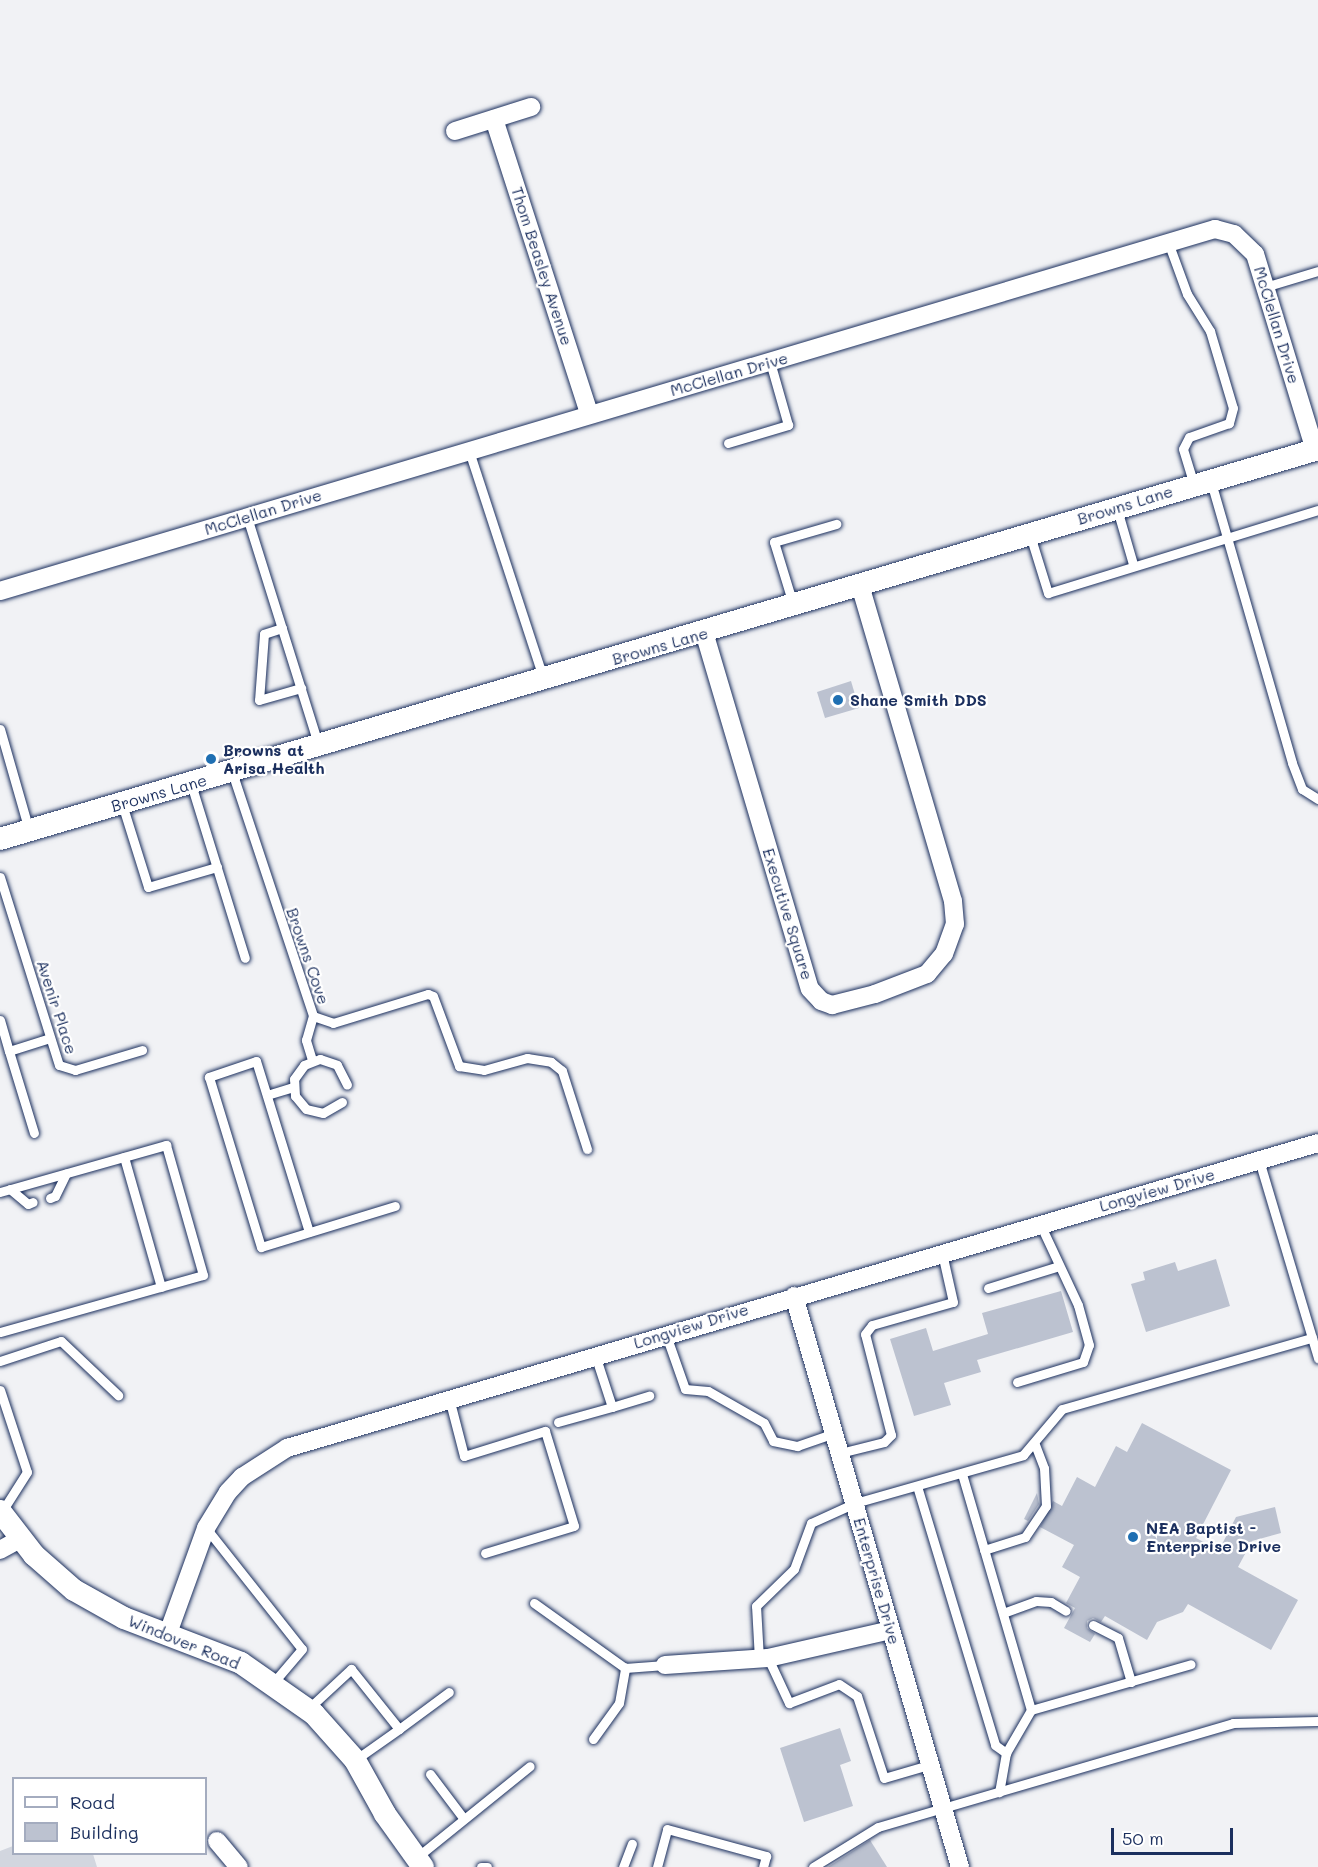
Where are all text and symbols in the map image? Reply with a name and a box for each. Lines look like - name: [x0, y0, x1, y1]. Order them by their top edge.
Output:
- street label: Thom Beasley Avenue: [507, 184, 577, 348]
- street label: McClellan Drive: [1250, 264, 1304, 386]
- street label: McClellan Drive: [668, 348, 790, 400]
- street label: Browns Lane: [1075, 481, 1175, 529]
- street label: McClellan Drive: [202, 485, 324, 539]
- street label: Browns Lane: [610, 623, 710, 669]
- place label: Shane Smith DDS: [850, 690, 987, 710]
- marker: Shane Smith DDS: [831, 693, 845, 707]
- place label: Browns at Arisa Health: [223, 740, 325, 778]
- marker: Browns at Arisa Health: [204, 752, 218, 766]
- street label: Browns Lane: [109, 770, 209, 816]
- street label: Executive Square: [759, 846, 817, 982]
- street label: Browns Cove: [282, 905, 334, 1007]
- street label: Avenir Place: [33, 958, 81, 1056]
- street label: Longview Drive: [1097, 1164, 1217, 1216]
- street label: Longview Drive: [631, 1299, 751, 1353]
- street label: Enterprise Drive: [850, 1515, 904, 1647]
- place label: NEA Baptist - Enterprise Drive: [1146, 1518, 1281, 1556]
- marker: NEA Baptist - Enterprise Drive: [1124, 1528, 1142, 1546]
- street label: Windover Road: [125, 1611, 243, 1673]
- legend: [12, 1777, 207, 1855]
- text: Road: [70, 1790, 115, 1814]
- scale bar: [1114, 1816, 1236, 1854]
- text: Building: [70, 1820, 138, 1844]
- text: 50 m: [1122, 1826, 1164, 1850]

